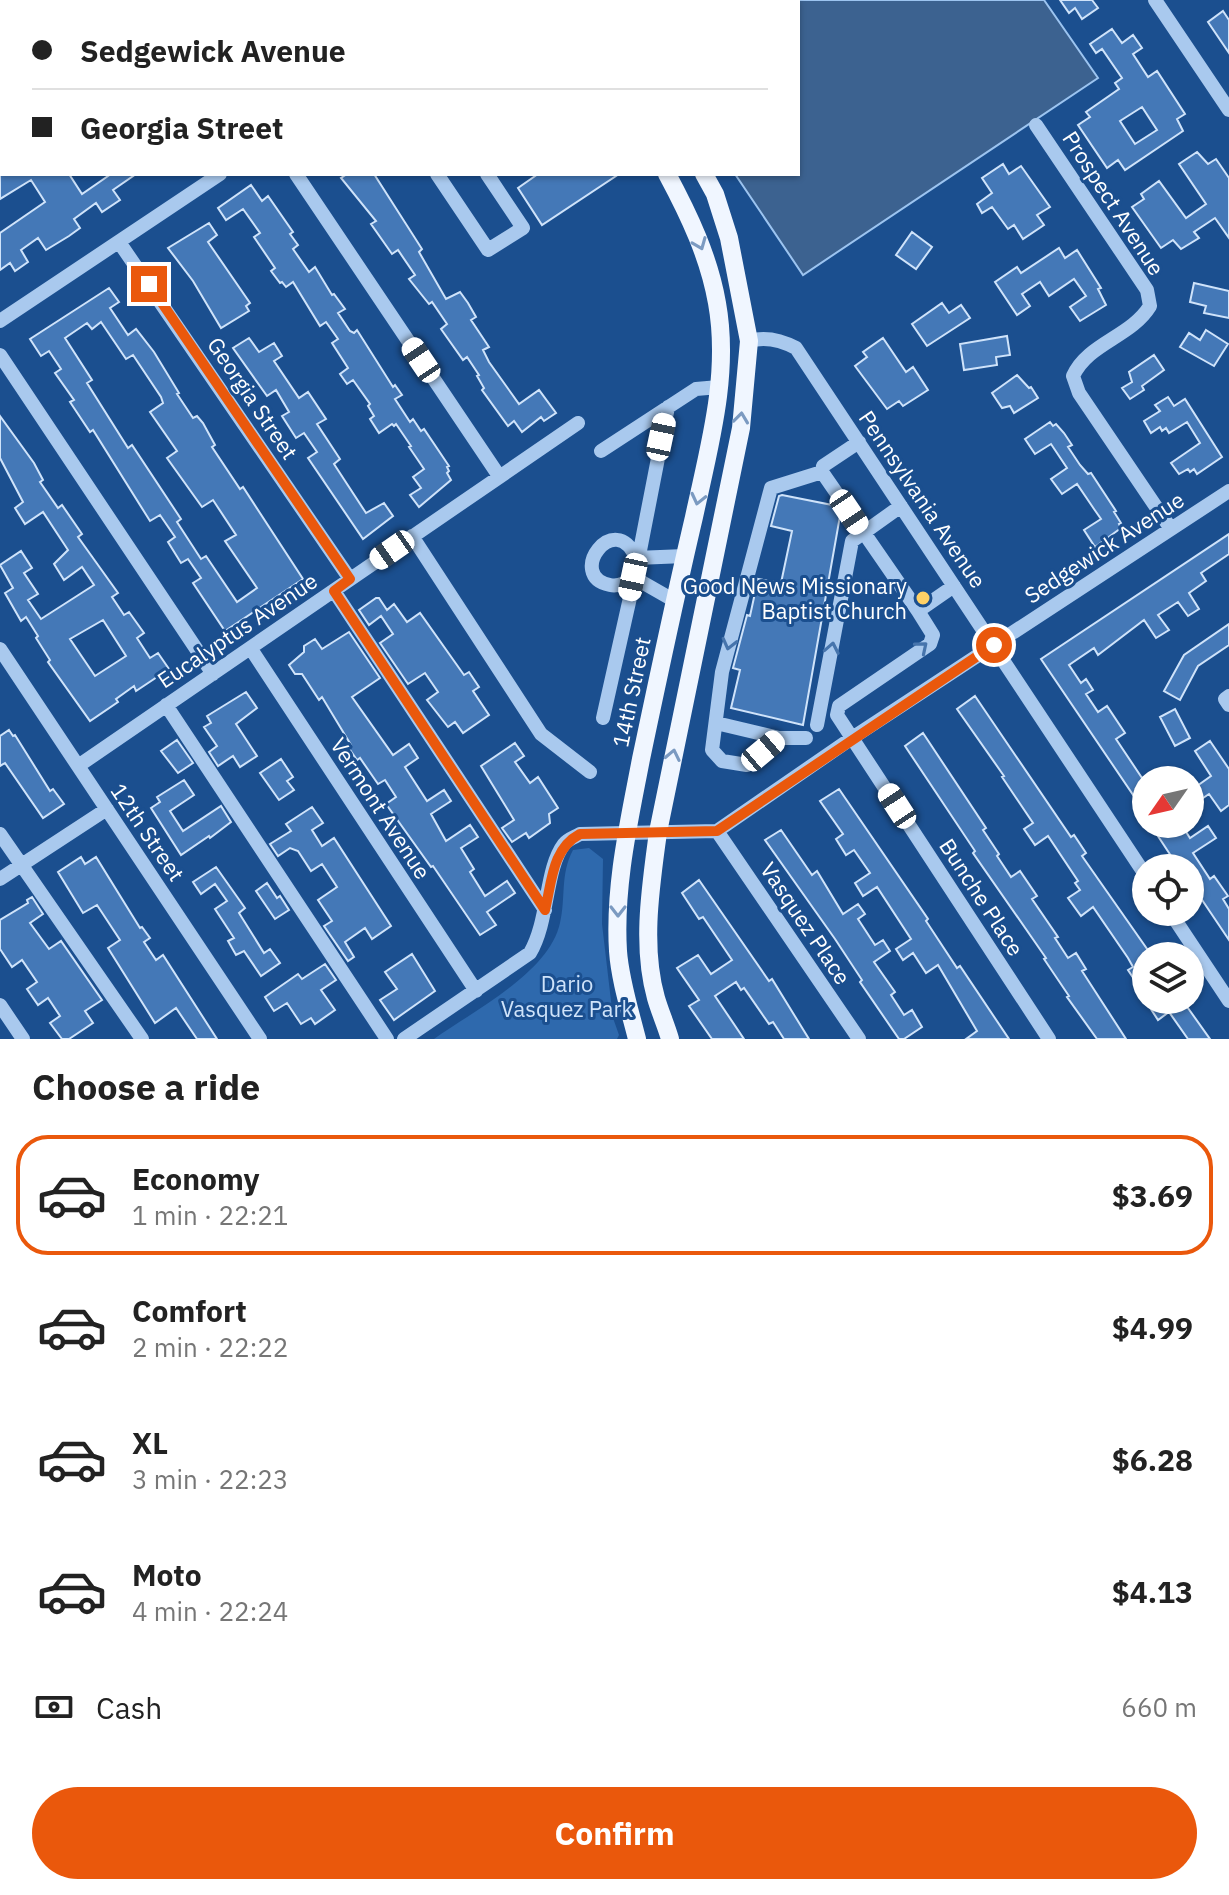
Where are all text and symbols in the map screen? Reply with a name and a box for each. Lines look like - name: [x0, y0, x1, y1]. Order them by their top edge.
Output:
- text: Sedgewick Avenue: [80, 31, 346, 70]
- text: Georgia Street: [80, 108, 284, 147]
- street label: Prospect Avenue: [1057, 125, 1171, 281]
- one-way arrow: [691, 236, 707, 250]
- route end: [131, 266, 167, 302]
- street label: Georgia Street: [201, 331, 305, 465]
- car: [398, 333, 444, 387]
- street label: Pennsylvania Avenue: [853, 405, 993, 593]
- car: [644, 411, 678, 463]
- one-way arrow: [733, 411, 750, 424]
- car: [826, 485, 872, 539]
- street label: Sedgewick Avenue: [1019, 485, 1189, 609]
- one-way arrow: [690, 492, 707, 506]
- car: [365, 526, 419, 574]
- car: [616, 551, 650, 603]
- street label: Eucalyptus Avenue: [151, 566, 323, 694]
- place label: Good News Missionary Baptist Church: [683, 571, 907, 625]
- marker: Good News Missionary Baptist Church: [914, 589, 932, 607]
- route start: [976, 627, 1012, 663]
- street label: 14th Street: [605, 634, 657, 750]
- one-way arrow: [722, 637, 739, 651]
- one-way arrow: [822, 642, 839, 655]
- one-way arrow: [913, 643, 928, 657]
- car: [737, 726, 789, 776]
- street label: Vermont Avenue: [324, 732, 438, 884]
- one-way arrow: [664, 749, 681, 762]
- north arrow: [1132, 766, 1204, 838]
- map controls: [1132, 766, 1204, 1014]
- street label: 12th Street: [105, 777, 191, 887]
- car: [874, 779, 920, 833]
- street label: Bunche Place: [933, 833, 1031, 961]
- button: locate: [1132, 854, 1204, 926]
- street label: Vasquez Place: [754, 856, 858, 990]
- one-way arrow: [609, 905, 627, 918]
- button: layers: [1132, 942, 1204, 1014]
- park label: Dario Vasquez Park: [501, 969, 634, 1023]
- text: Choose a ride: [32, 1063, 260, 1110]
- icon: car: [36, 1159, 108, 1231]
- text: Economy: [132, 1159, 260, 1198]
- text: $3.69: [1112, 1176, 1193, 1215]
- text: 1 min · 22:21: [132, 1198, 288, 1232]
- icon: car: [36, 1291, 108, 1363]
- text: Comfort: [132, 1291, 247, 1330]
- text: $4.99: [1112, 1308, 1193, 1347]
- text: 2 min · 22:22: [132, 1330, 288, 1364]
- icon: car: [36, 1423, 108, 1495]
- text: XL: [132, 1423, 168, 1462]
- text: $6.28: [1112, 1440, 1193, 1479]
- text: 3 min · 22:23: [132, 1462, 288, 1496]
- icon: car: [36, 1555, 108, 1627]
- text: Moto: [132, 1555, 202, 1594]
- text: $4.13: [1112, 1572, 1193, 1611]
- text: 4 min · 22:24: [132, 1594, 288, 1628]
- icon: cash: [32, 1685, 76, 1729]
- text: Cash: [96, 1688, 162, 1727]
- text: 660 m: [1121, 1690, 1197, 1724]
- button: Confirm: [32, 1787, 1197, 1879]

